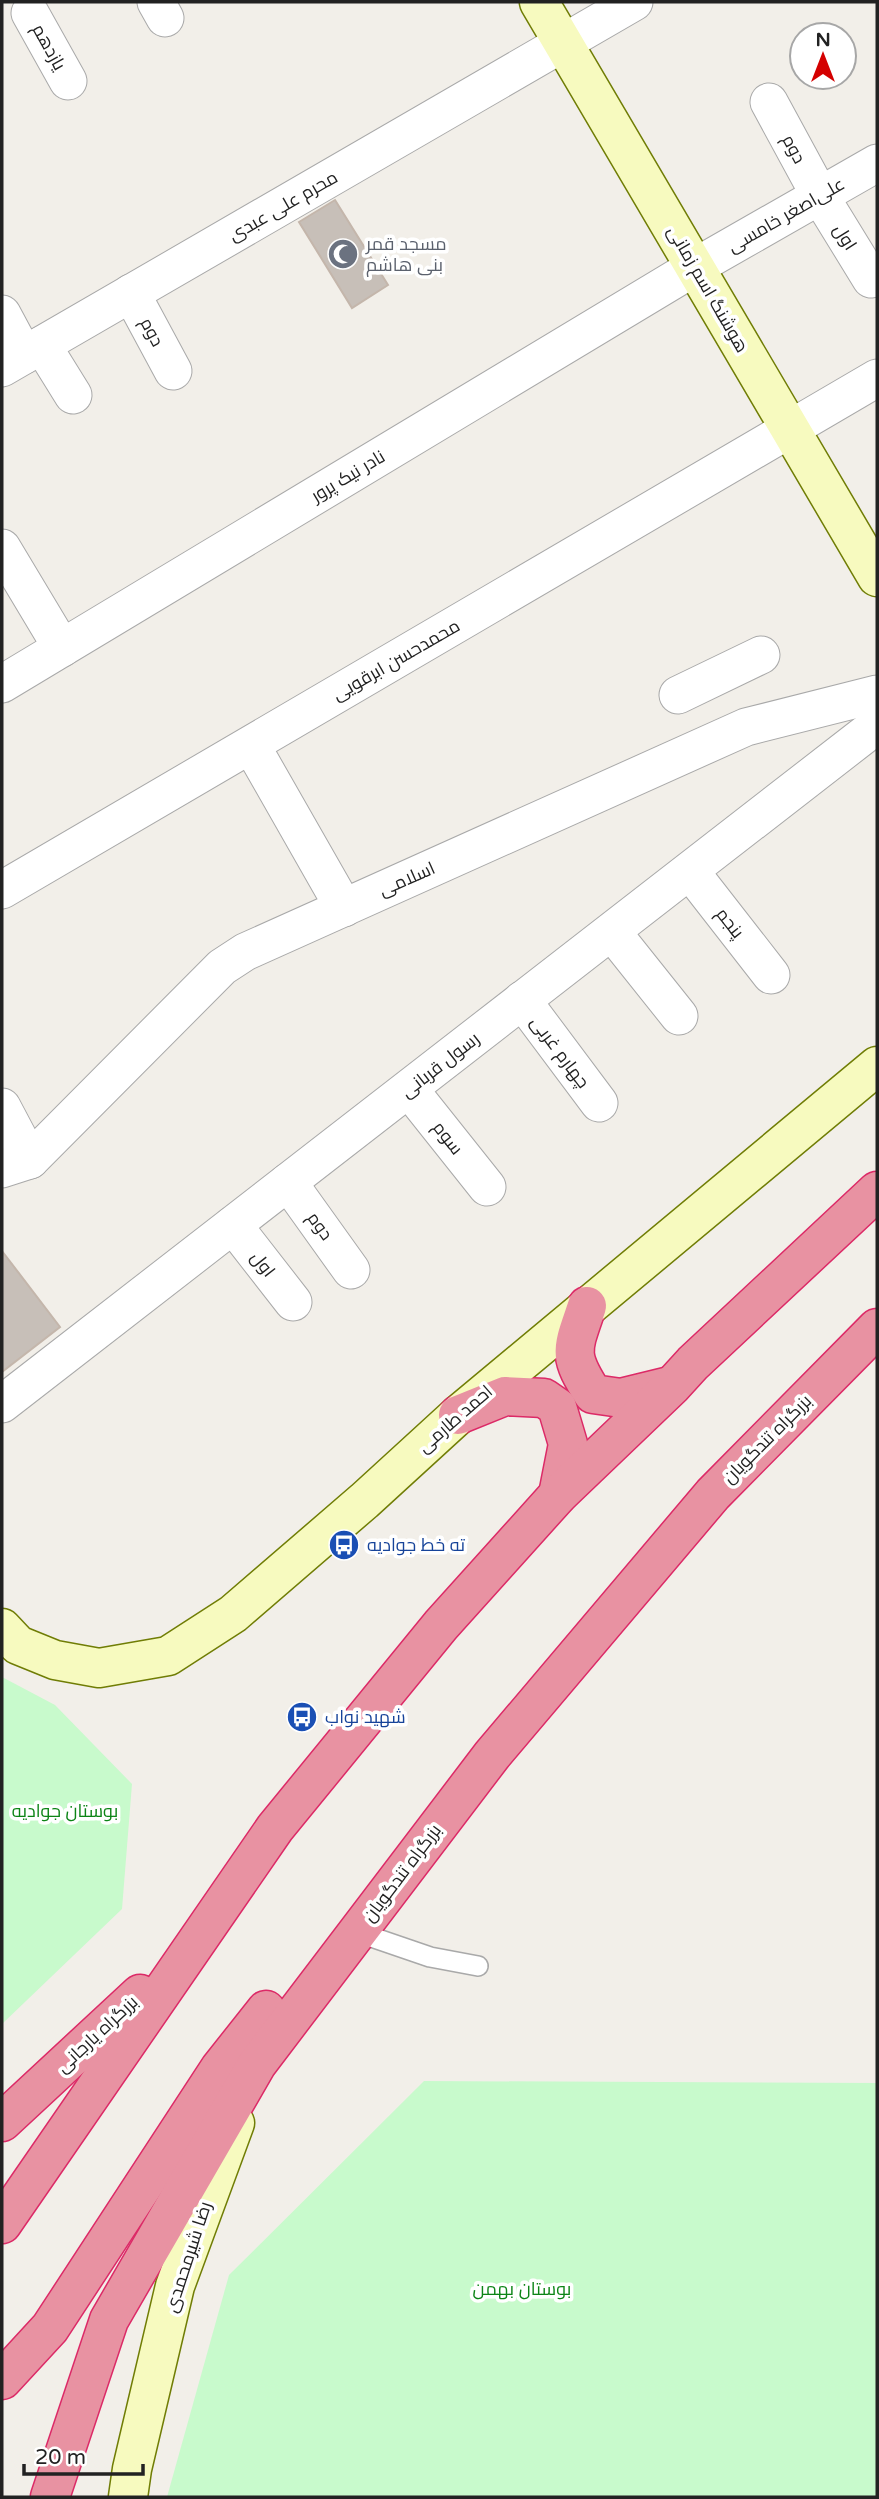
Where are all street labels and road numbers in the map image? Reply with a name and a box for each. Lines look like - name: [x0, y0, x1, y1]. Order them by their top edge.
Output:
- street label: یازدهم: [26, 20, 71, 75]
- street label: دوم: [776, 131, 811, 168]
- street label: محرم علی عبدی: [225, 166, 342, 247]
- street label: علی‌اصغر خامسی: [724, 173, 848, 257]
- street label: اول: [829, 220, 861, 254]
- street label: هوشنگ اسم زمانی: [662, 222, 753, 357]
- street label: دوم: [134, 314, 169, 351]
- street label: نادر نیک پرور: [306, 445, 390, 508]
- street label: محمدحسن ابرقویی: [328, 615, 464, 705]
- street label: اسلامی: [375, 857, 439, 901]
- street label: پنجم: [710, 903, 749, 943]
- street label: چهارم غربی: [525, 1012, 594, 1093]
- street label: رسول قربانی: [396, 1027, 484, 1103]
- street label: سوم: [427, 1117, 468, 1160]
- street label: دوم: [302, 1207, 338, 1245]
- street label: اول: [246, 1247, 280, 1281]
- street label: احمد طارمی: [413, 1380, 497, 1458]
- street label: بزرگراه تندگویان: [718, 1390, 816, 1488]
- street label: بزرگراه تندگویان: [358, 1820, 446, 1926]
- street label: بزرگراه یارجانی: [52, 1991, 142, 2077]
- street label: رضا شیرمحمدی: [160, 2199, 216, 2315]

